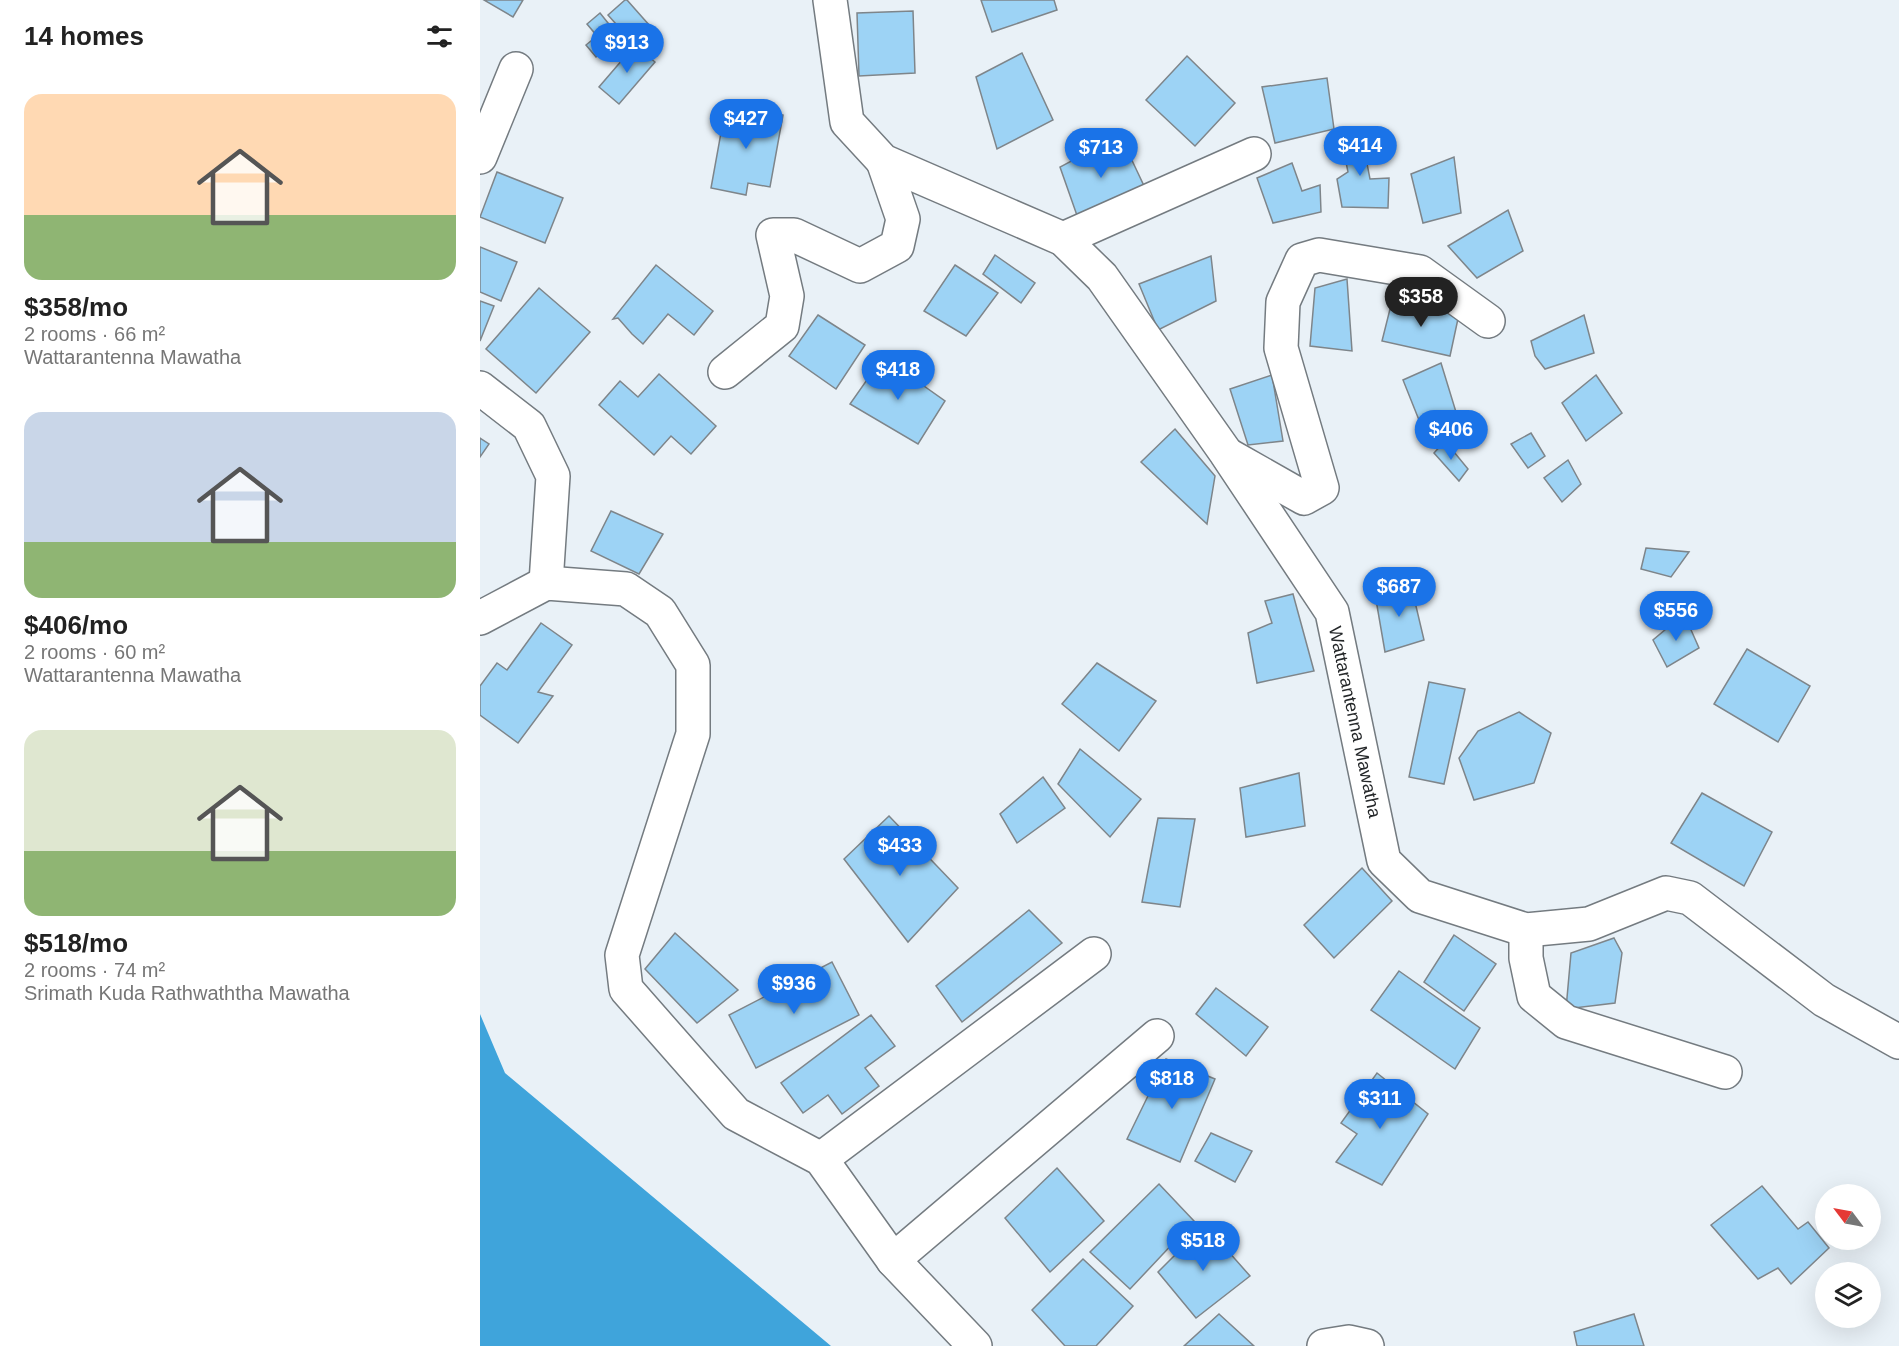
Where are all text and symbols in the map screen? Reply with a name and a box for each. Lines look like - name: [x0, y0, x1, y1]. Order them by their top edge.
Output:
- icon: filters: [423, 20, 456, 53]
- text: 14 homes: [24, 21, 144, 51]
- pin: $913: [591, 23, 663, 74]
- text: $913: [605, 31, 649, 53]
- pin: $427: [710, 99, 782, 150]
- text: $427: [724, 107, 768, 129]
- pin: $414: [1324, 126, 1396, 177]
- pin: $713: [1065, 128, 1137, 179]
- icon: home: [186, 133, 294, 241]
- text: $414: [1338, 134, 1382, 156]
- text: $713: [1079, 136, 1123, 158]
- pin: $358: [1385, 277, 1457, 328]
- text: $358: [1399, 285, 1443, 307]
- text: $358/mo: [24, 292, 128, 322]
- text: 2 rooms · 66 m²: [24, 323, 165, 345]
- text: Wattarantenna Mawatha: [24, 346, 241, 368]
- pin: $418: [862, 350, 934, 401]
- text: $418: [876, 358, 920, 380]
- pin: $406: [1415, 410, 1487, 461]
- text: $406: [1429, 418, 1473, 440]
- icon: home: [186, 451, 294, 559]
- pin: $687: [1363, 567, 1435, 618]
- text: $687: [1377, 575, 1421, 597]
- pin: $556: [1640, 591, 1712, 642]
- text: $556: [1654, 599, 1698, 621]
- text: $406/mo: [24, 610, 128, 640]
- street label: Wattarantenna Mawatha: [1325, 624, 1385, 821]
- text: 2 rooms · 60 m²: [24, 641, 165, 663]
- text: Wattarantenna Mawatha: [24, 664, 241, 686]
- icon: home: [186, 769, 294, 877]
- pin: $433: [864, 826, 936, 877]
- text: $433: [878, 834, 922, 856]
- text: $518/mo: [24, 928, 128, 958]
- text: 2 rooms · 74 m²: [24, 959, 165, 981]
- pin: $936: [758, 964, 830, 1015]
- text: $936: [772, 972, 816, 994]
- text: Srimath Kuda Rathwaththa Mawatha: [24, 982, 350, 1004]
- pin: $818: [1136, 1059, 1208, 1110]
- text: $818: [1150, 1067, 1194, 1089]
- pin: $311: [1344, 1079, 1416, 1130]
- text: $311: [1358, 1087, 1402, 1109]
- north arrow: [1815, 1184, 1881, 1250]
- map controls: [1815, 1184, 1881, 1328]
- pin: $518: [1167, 1221, 1239, 1272]
- text: $518: [1181, 1229, 1225, 1251]
- button: layers: [1815, 1262, 1881, 1328]

